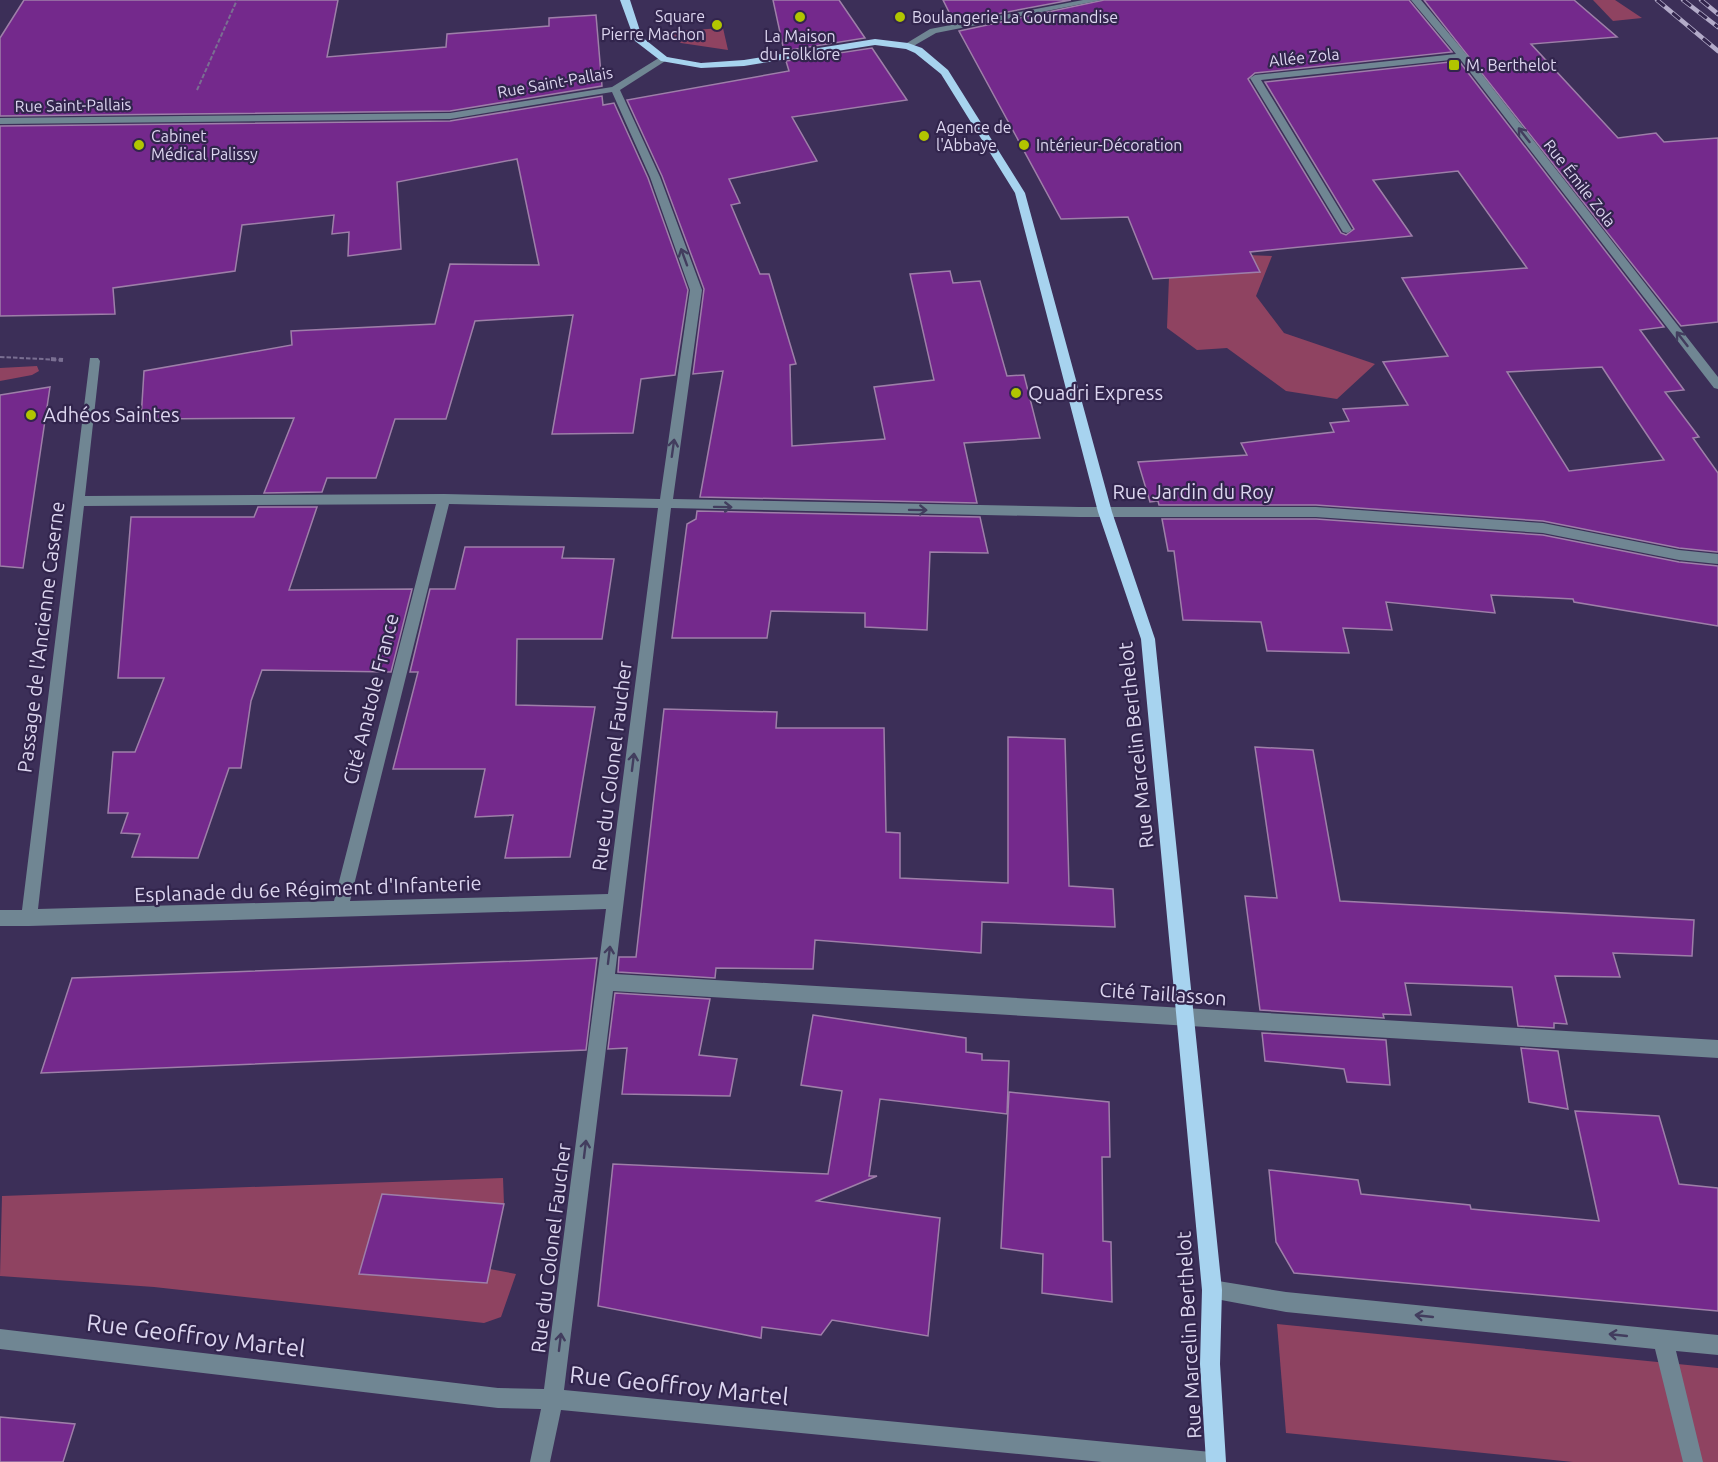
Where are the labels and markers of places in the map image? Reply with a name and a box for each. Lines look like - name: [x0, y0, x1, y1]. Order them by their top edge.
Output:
- place label: Square Pierre Machon: [601, 7, 705, 43]
- place label: Boulangerie La Gourmandise: [912, 8, 1118, 26]
- marker: La Maison du Folklore: [793, 10, 807, 24]
- marker: Boulangerie La Gourmandise: [893, 10, 907, 24]
- marker: Square Pierre Machon: [710, 18, 724, 32]
- place label: La Maison du Folklore: [760, 27, 840, 63]
- place label: M. Berthelot: [1466, 56, 1557, 74]
- marker: M. Berthelot: [1447, 58, 1461, 72]
- place label: Agence de l'Abbaye: [936, 118, 1012, 154]
- place label: Cabinet Médical Palissy: [151, 127, 258, 163]
- marker: Agence de l'Abbaye: [917, 129, 931, 143]
- place label: Intérieur-Décoration: [1036, 136, 1182, 154]
- marker: Cabinet Médical Palissy: [132, 138, 146, 152]
- marker: Intérieur-Décoration: [1017, 138, 1031, 152]
- place label: Quadri Express: [1028, 381, 1163, 404]
- marker: Quadri Express: [1009, 386, 1023, 400]
- place label: Adhéos Saintes: [43, 403, 180, 426]
- marker: Adhéos Saintes: [24, 408, 38, 422]

